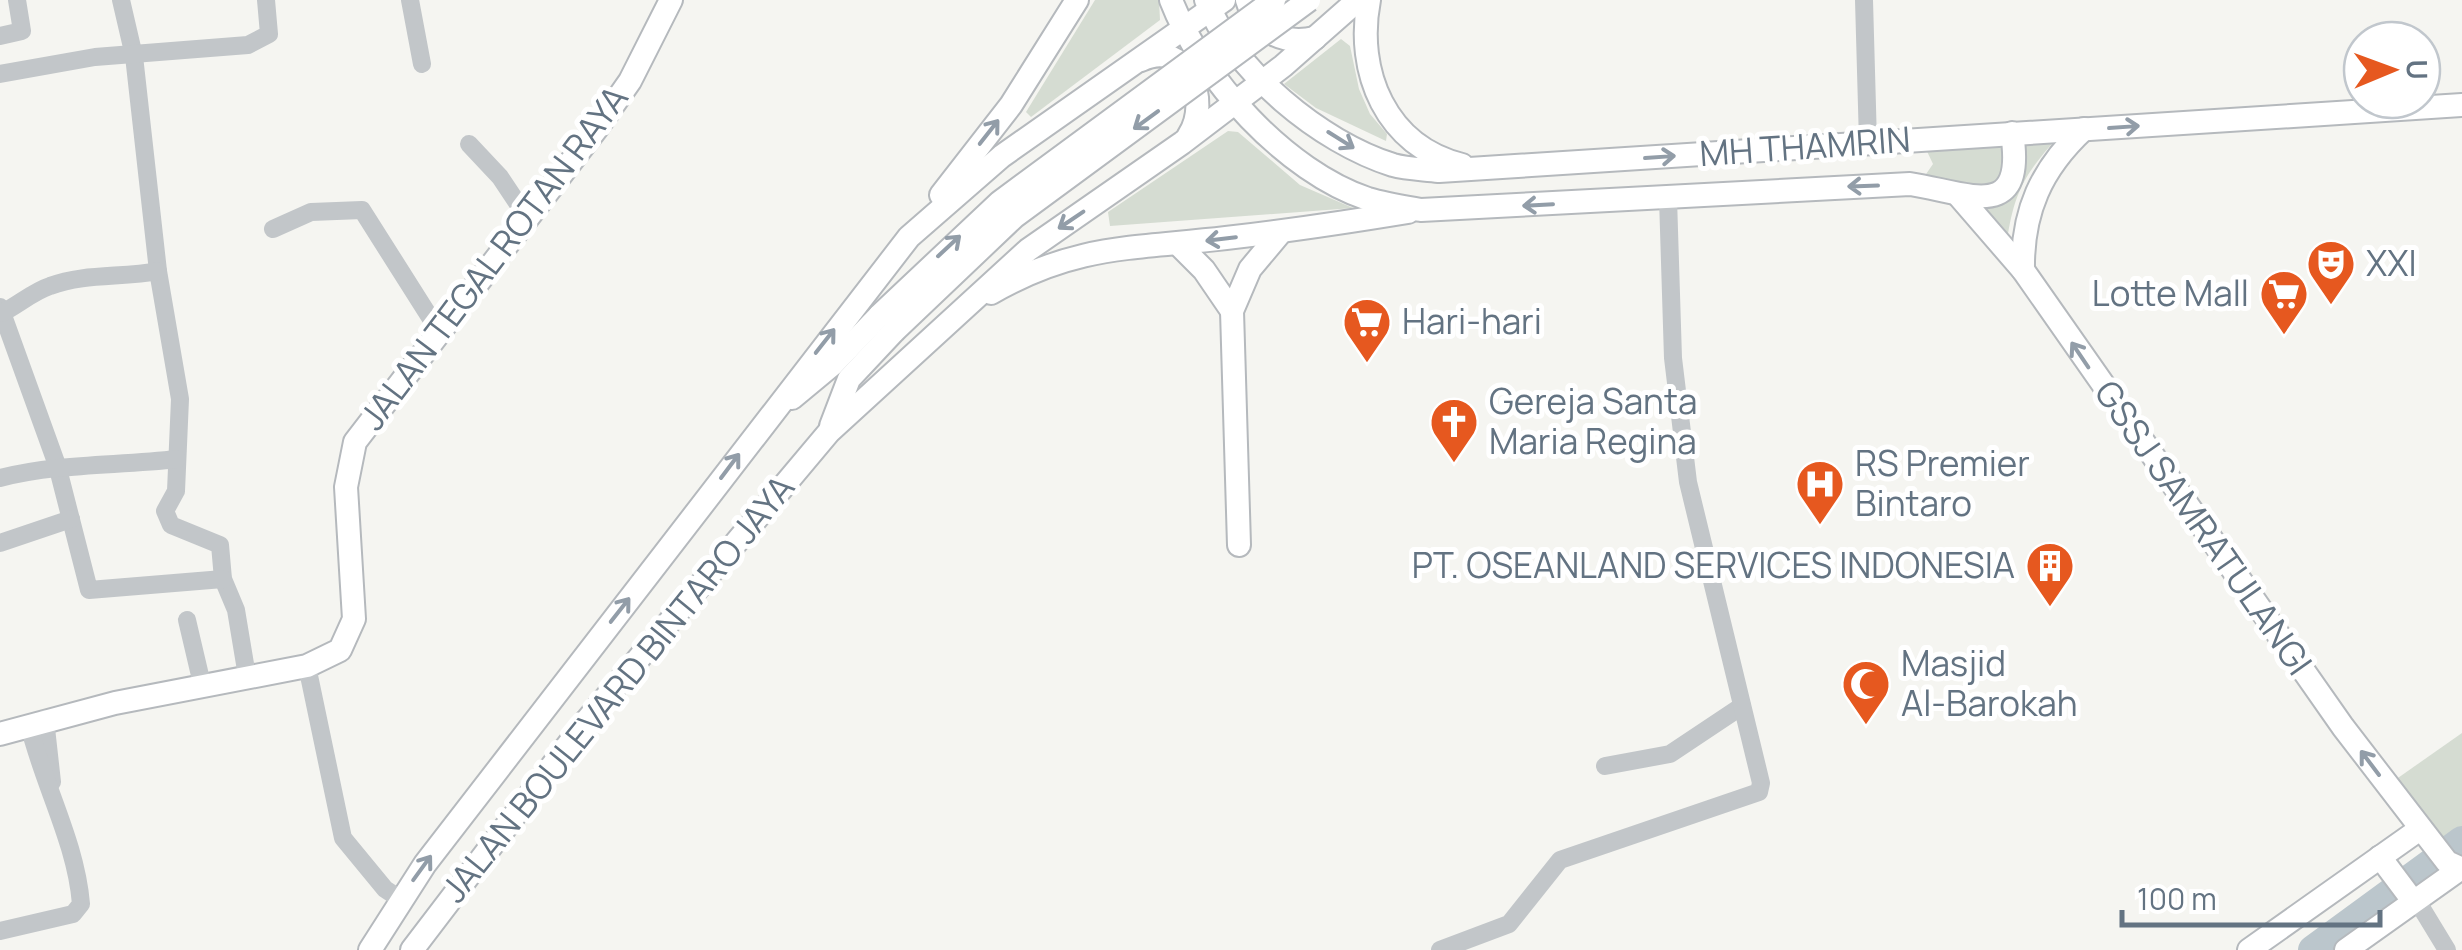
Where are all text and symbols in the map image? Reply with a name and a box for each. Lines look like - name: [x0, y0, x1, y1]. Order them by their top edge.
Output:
- north arrow: [2342, 20, 2442, 120]
- text: U: [2399, 59, 2437, 80]
- street label: JALAN TEGAL ROTAN RAYA: [348, 76, 638, 439]
- one-way arrow: [1133, 110, 1160, 131]
- street label: MH THAMRIN: [1698, 115, 1912, 177]
- one-way arrow: [2107, 117, 2139, 136]
- one-way arrow: [978, 120, 1000, 146]
- one-way arrow: [1327, 130, 1355, 151]
- one-way arrow: [1643, 147, 1675, 166]
- one-way arrow: [1847, 176, 1879, 195]
- one-way arrow: [1523, 196, 1555, 215]
- one-way arrow: [1058, 210, 1086, 231]
- one-way arrow: [1205, 230, 1237, 249]
- one-way arrow: [936, 235, 961, 258]
- theatre icon: XXI: [2305, 238, 2357, 306]
- place label: XXI: [2366, 239, 2417, 287]
- supermarket icon: Lotte Mall: [2258, 268, 2310, 336]
- place label: Lotte Mall: [2092, 269, 2249, 317]
- supermarket icon: Hari-hari: [1341, 296, 1393, 364]
- place label: Hari-hari: [1402, 297, 1542, 345]
- one-way arrow: [814, 328, 835, 355]
- one-way arrow: [2070, 342, 2091, 369]
- street label: GSSJ SAMRATULANGI: [2084, 371, 2324, 684]
- place label: Gereja Santa Maria Regina: [1489, 377, 1697, 465]
- church icon: Gereja Santa Maria Regina: [1428, 396, 1480, 464]
- place label: RS Premier Bintaro: [1855, 439, 2030, 527]
- one-way arrow: [720, 453, 741, 480]
- hospital icon: RS Premier Bintaro: [1794, 458, 1846, 526]
- street label: JALAN BOULEVARD BINTARO JAYA: [430, 465, 805, 912]
- building icon: PT. OSEANLAND SERVICES INDONESIA: [2024, 540, 2076, 608]
- place label: PT. OSEANLAND SERVICES INDONESIA: [1412, 541, 2015, 589]
- one-way arrow: [609, 597, 630, 624]
- place label: Masjid Al-Barokah: [1901, 639, 2078, 727]
- mosque icon: Masjid Al-Barokah: [1840, 658, 1892, 726]
- one-way arrow: [2359, 750, 2381, 776]
- one-way arrow: [411, 855, 432, 882]
- scale bar: [2122, 865, 2380, 927]
- text: 100 m: [2137, 878, 2217, 919]

